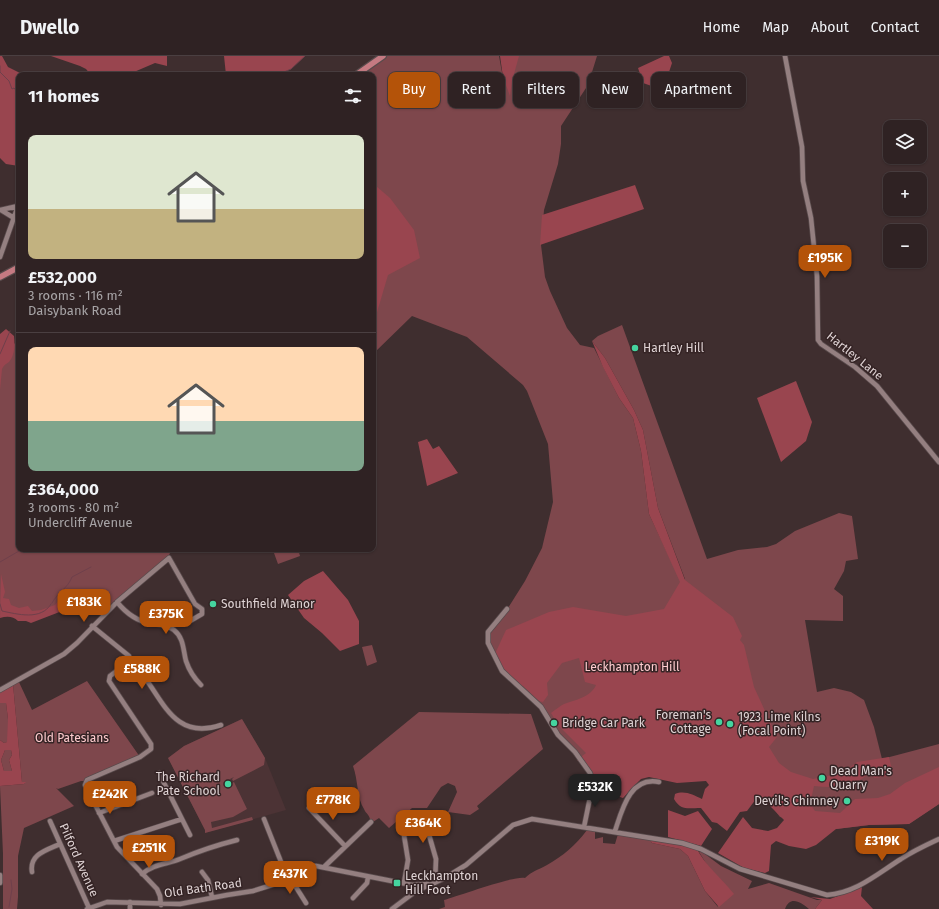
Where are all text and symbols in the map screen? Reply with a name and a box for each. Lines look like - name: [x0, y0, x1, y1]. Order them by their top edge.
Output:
- text: Dwello: [20, 16, 79, 39]
- text: Home: [703, 19, 740, 36]
- text: Map: [762, 19, 789, 36]
- text: About: [811, 19, 849, 36]
- text: Contact: [871, 19, 919, 36]
- chip: Buy: [388, 72, 440, 108]
- chip: Rent: [448, 72, 505, 108]
- chip: Filters: [513, 72, 579, 108]
- chip: New: [587, 72, 643, 108]
- chip: Apartment: [651, 72, 746, 108]
- icon: filters: [342, 85, 364, 107]
- text: 11 homes: [28, 86, 99, 107]
- map controls: [883, 120, 927, 268]
- button: layers: [883, 120, 927, 164]
- icon: home: [160, 161, 232, 233]
- button: +: [883, 172, 927, 216]
- button: −: [883, 224, 927, 268]
- pin: £195K: [797, 245, 853, 279]
- text: £195K: [808, 250, 843, 265]
- text: £532,000: [28, 267, 97, 288]
- text: 3 rooms · 116 m²: [28, 288, 123, 303]
- text: Daisybank Road: [28, 303, 122, 318]
- street label: Hartley Lane: [824, 329, 886, 383]
- place label: Hartley Hill: [643, 341, 705, 355]
- marker: Hartley Hill: [630, 343, 640, 353]
- icon: home: [160, 373, 232, 445]
- text: £364,000: [28, 479, 99, 500]
- text: 3 rooms · 80 m²: [28, 500, 119, 515]
- text: Undercliff Avenue: [28, 515, 133, 530]
- pin: £183K: [56, 589, 112, 623]
- text: £183K: [66, 594, 102, 609]
- place label: Southfield Manor: [221, 597, 315, 611]
- marker: Southfield Manor: [208, 599, 218, 609]
- pin: £375K: [138, 601, 194, 635]
- text: £375K: [149, 606, 183, 621]
- pin: £588K: [114, 656, 170, 690]
- park label: Leckhampton Hill: [584, 660, 680, 674]
- text: £588K: [123, 661, 161, 676]
- place label: Foreman's Cottage: [656, 708, 711, 736]
- place label: 1923 Lime Kilns (Focal Point): [738, 710, 821, 738]
- place label: Bridge Car Park: [562, 716, 646, 730]
- marker: Foreman's Cottage: [714, 717, 724, 727]
- marker: Bridge Car Park: [549, 718, 559, 728]
- marker: 1923 Lime Kilns (Focal Point): [725, 719, 735, 729]
- park label: Old Patesians: [35, 731, 109, 745]
- place label: Dead Man's Quarry: [830, 764, 892, 792]
- place label: The Richard Pate School: [156, 770, 220, 798]
- marker: Dead Man's Quarry: [817, 773, 827, 783]
- pin: £532K: [567, 774, 623, 808]
- marker: The Richard Pate School: [223, 779, 233, 789]
- text: £532K: [577, 779, 613, 794]
- pin: £242K: [82, 781, 138, 815]
- text: £242K: [92, 786, 128, 801]
- pin: £778K: [305, 787, 361, 821]
- text: £778K: [316, 792, 350, 807]
- place label: Devil's Chimney: [754, 794, 839, 808]
- marker: Devil's Chimney: [842, 796, 852, 806]
- pin: £364K: [395, 810, 451, 844]
- text: £364K: [405, 815, 441, 830]
- street label: Pilford Avenue: [56, 821, 102, 899]
- pin: £319K: [854, 828, 910, 862]
- text: £319K: [864, 833, 900, 848]
- pin: £251K: [121, 835, 177, 869]
- text: £251K: [132, 840, 166, 855]
- pin: £437K: [262, 861, 318, 895]
- text: £437K: [273, 866, 307, 881]
- place label: Leckhampton Hill Foot: [405, 869, 478, 897]
- street label: Old Bath Road: [163, 876, 243, 900]
- marker: Leckhampton Hill Foot: [392, 878, 402, 888]

